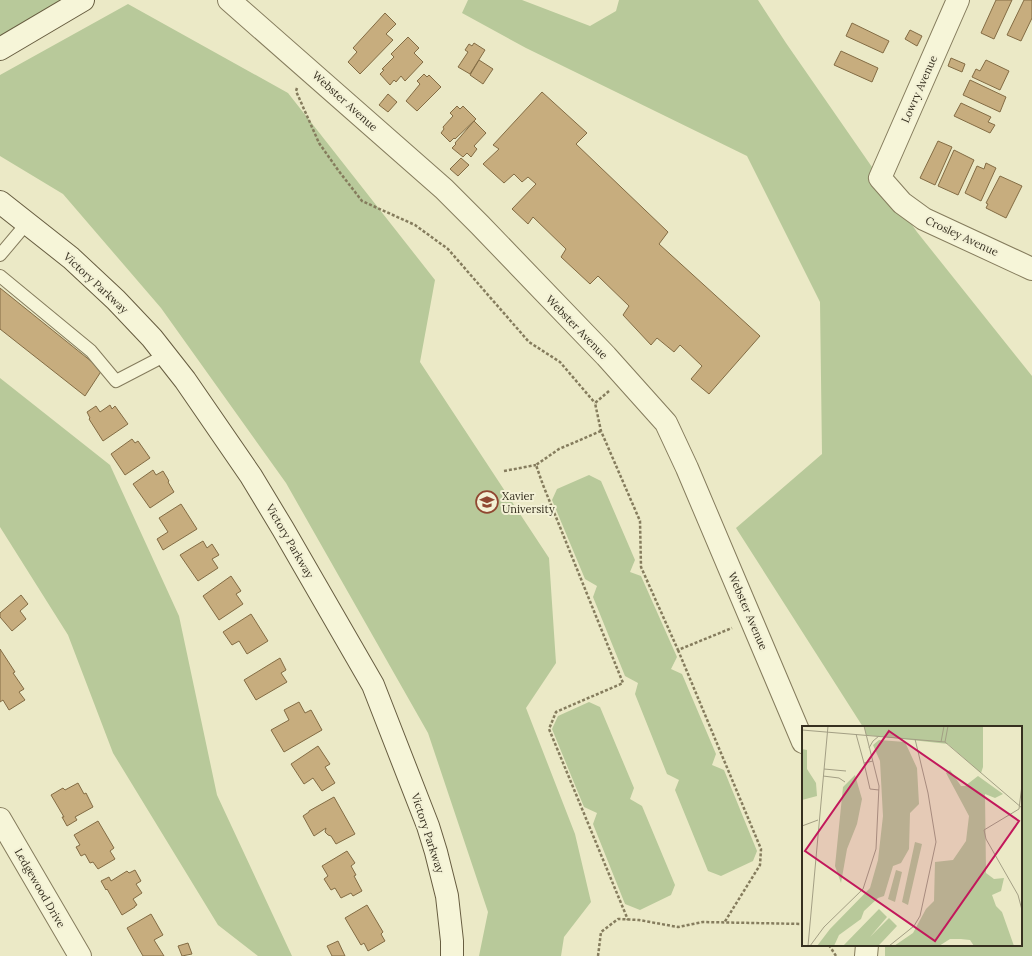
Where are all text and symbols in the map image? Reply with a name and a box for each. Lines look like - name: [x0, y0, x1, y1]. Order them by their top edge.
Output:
- street label: Lowry Avenue: [898, 53, 940, 125]
- street label: Webster Avenue: [309, 68, 381, 134]
- street label: Crosley Avenue: [923, 213, 1001, 259]
- street label: Victory Parkway: [60, 249, 131, 317]
- street label: Webster Avenue: [543, 292, 611, 362]
- school or university icon: Xavier University: [474, 489, 500, 515]
- place label: Xavier University: [502, 489, 555, 516]
- street label: Victory Parkway: [263, 501, 317, 581]
- street label: Webster Avenue: [725, 570, 771, 652]
- inset map: [802, 726, 1022, 946]
- street label: Victory Parkway: [408, 790, 448, 875]
- street label: Ledgewood Drive: [12, 846, 68, 930]

